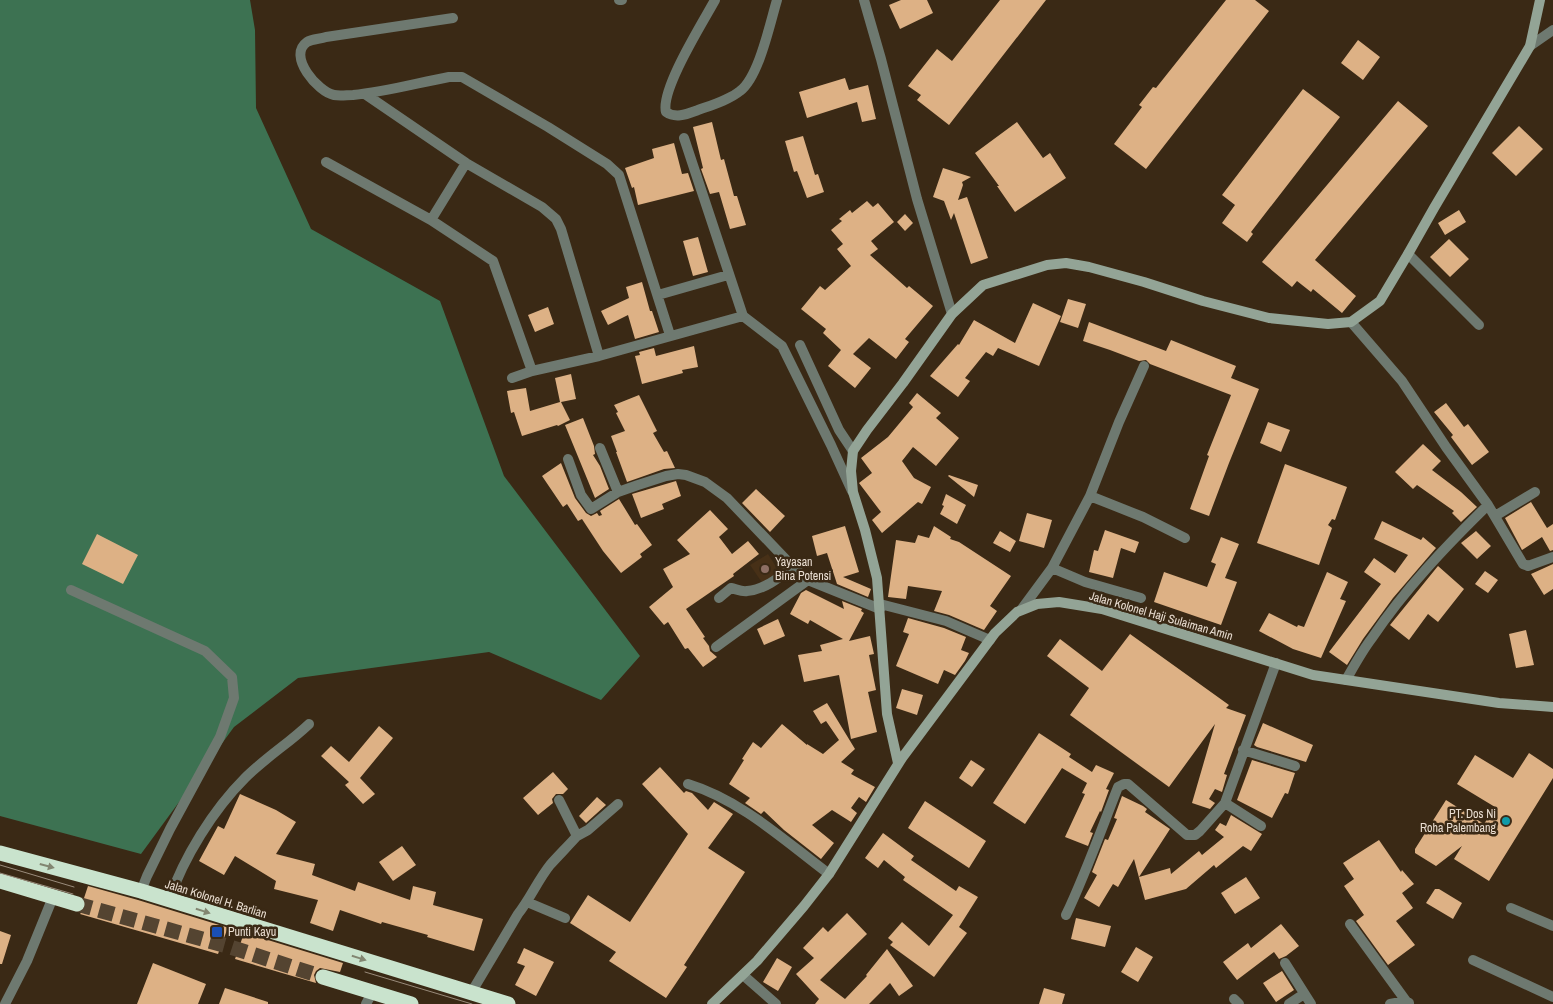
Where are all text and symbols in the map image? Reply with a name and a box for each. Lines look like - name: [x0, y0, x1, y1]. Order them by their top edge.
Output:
- place label: Yayasan Bina Potensi: [775, 554, 831, 584]
- marker: Yayasan Bina Potensi: [759, 563, 771, 575]
- street label: Jalan Kolonel Haji Sulaiman Amin: [1087, 588, 1235, 644]
- place label: PT. Dos Ni Roha Palembang: [1420, 806, 1497, 836]
- marker: PT. Dos Ni Roha Palembang: [1500, 815, 1512, 827]
- one-way arrow: [39, 862, 55, 870]
- street label: Jalan Kolonel H. Barlian: [163, 876, 269, 922]
- one-way arrow: [196, 907, 211, 915]
- place label: Punti Kayu: [228, 924, 276, 940]
- marker: Punti Kayu: [210, 925, 224, 939]
- one-way arrow: [351, 955, 366, 963]

